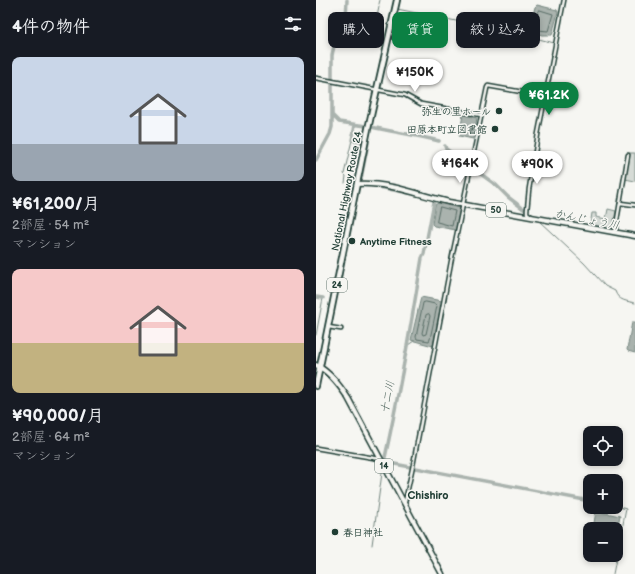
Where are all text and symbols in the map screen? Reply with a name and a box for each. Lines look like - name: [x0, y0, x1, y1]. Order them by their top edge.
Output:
- chip: 購入: [328, 12, 384, 48]
- chip: 賃貸: [392, 12, 448, 48]
- chip: 絞り込み: [456, 12, 540, 48]
- icon: filters: [282, 13, 304, 35]
- text: 4件の物件: [12, 17, 90, 37]
- pin: ¥150K: [387, 59, 443, 93]
- text: ¥150K: [396, 64, 434, 80]
- pin: ¥61.2K: [516, 82, 582, 116]
- icon: home: [122, 83, 194, 155]
- text: ¥61.2K: [529, 87, 569, 103]
- place label: 弥生の里ホール: [421, 106, 491, 118]
- marker: 弥生の里ホール: [494, 106, 504, 116]
- place label: 田原本町立図書館: [407, 124, 487, 136]
- marker: 田原本町立図書館: [490, 124, 500, 134]
- street label: National Highway Route 24: [329, 130, 364, 252]
- pin: ¥164K: [432, 150, 488, 184]
- pin: ¥90K: [513, 151, 561, 185]
- text: ¥164K: [441, 155, 479, 171]
- text: ¥90K: [521, 156, 553, 172]
- text: ¥61,200/月: [12, 194, 100, 214]
- road number: 50: [486, 203, 506, 217]
- water label: かんじょう川: [553, 207, 620, 232]
- text: 2部屋 · 54 m²: [12, 217, 89, 233]
- text: マンション: [12, 236, 76, 252]
- marker: Anytime Fitness: [347, 236, 357, 246]
- place label: Anytime Fitness: [359, 236, 432, 248]
- road number: 24: [327, 278, 347, 292]
- icon: home: [122, 295, 194, 367]
- water label: 十二川: [378, 380, 397, 415]
- text: ¥90,000/月: [12, 406, 104, 426]
- map controls: [583, 426, 623, 562]
- button: locate: [583, 426, 623, 466]
- text: 2部屋 · 64 m²: [12, 429, 90, 445]
- text: マンション: [12, 448, 76, 464]
- road number: 14: [375, 459, 393, 473]
- button: +: [583, 474, 623, 514]
- district label: Chishiro: [407, 489, 449, 502]
- button: −: [583, 522, 623, 562]
- marker: 春日神社: [330, 527, 340, 537]
- place label: 春日神社: [343, 527, 383, 539]

